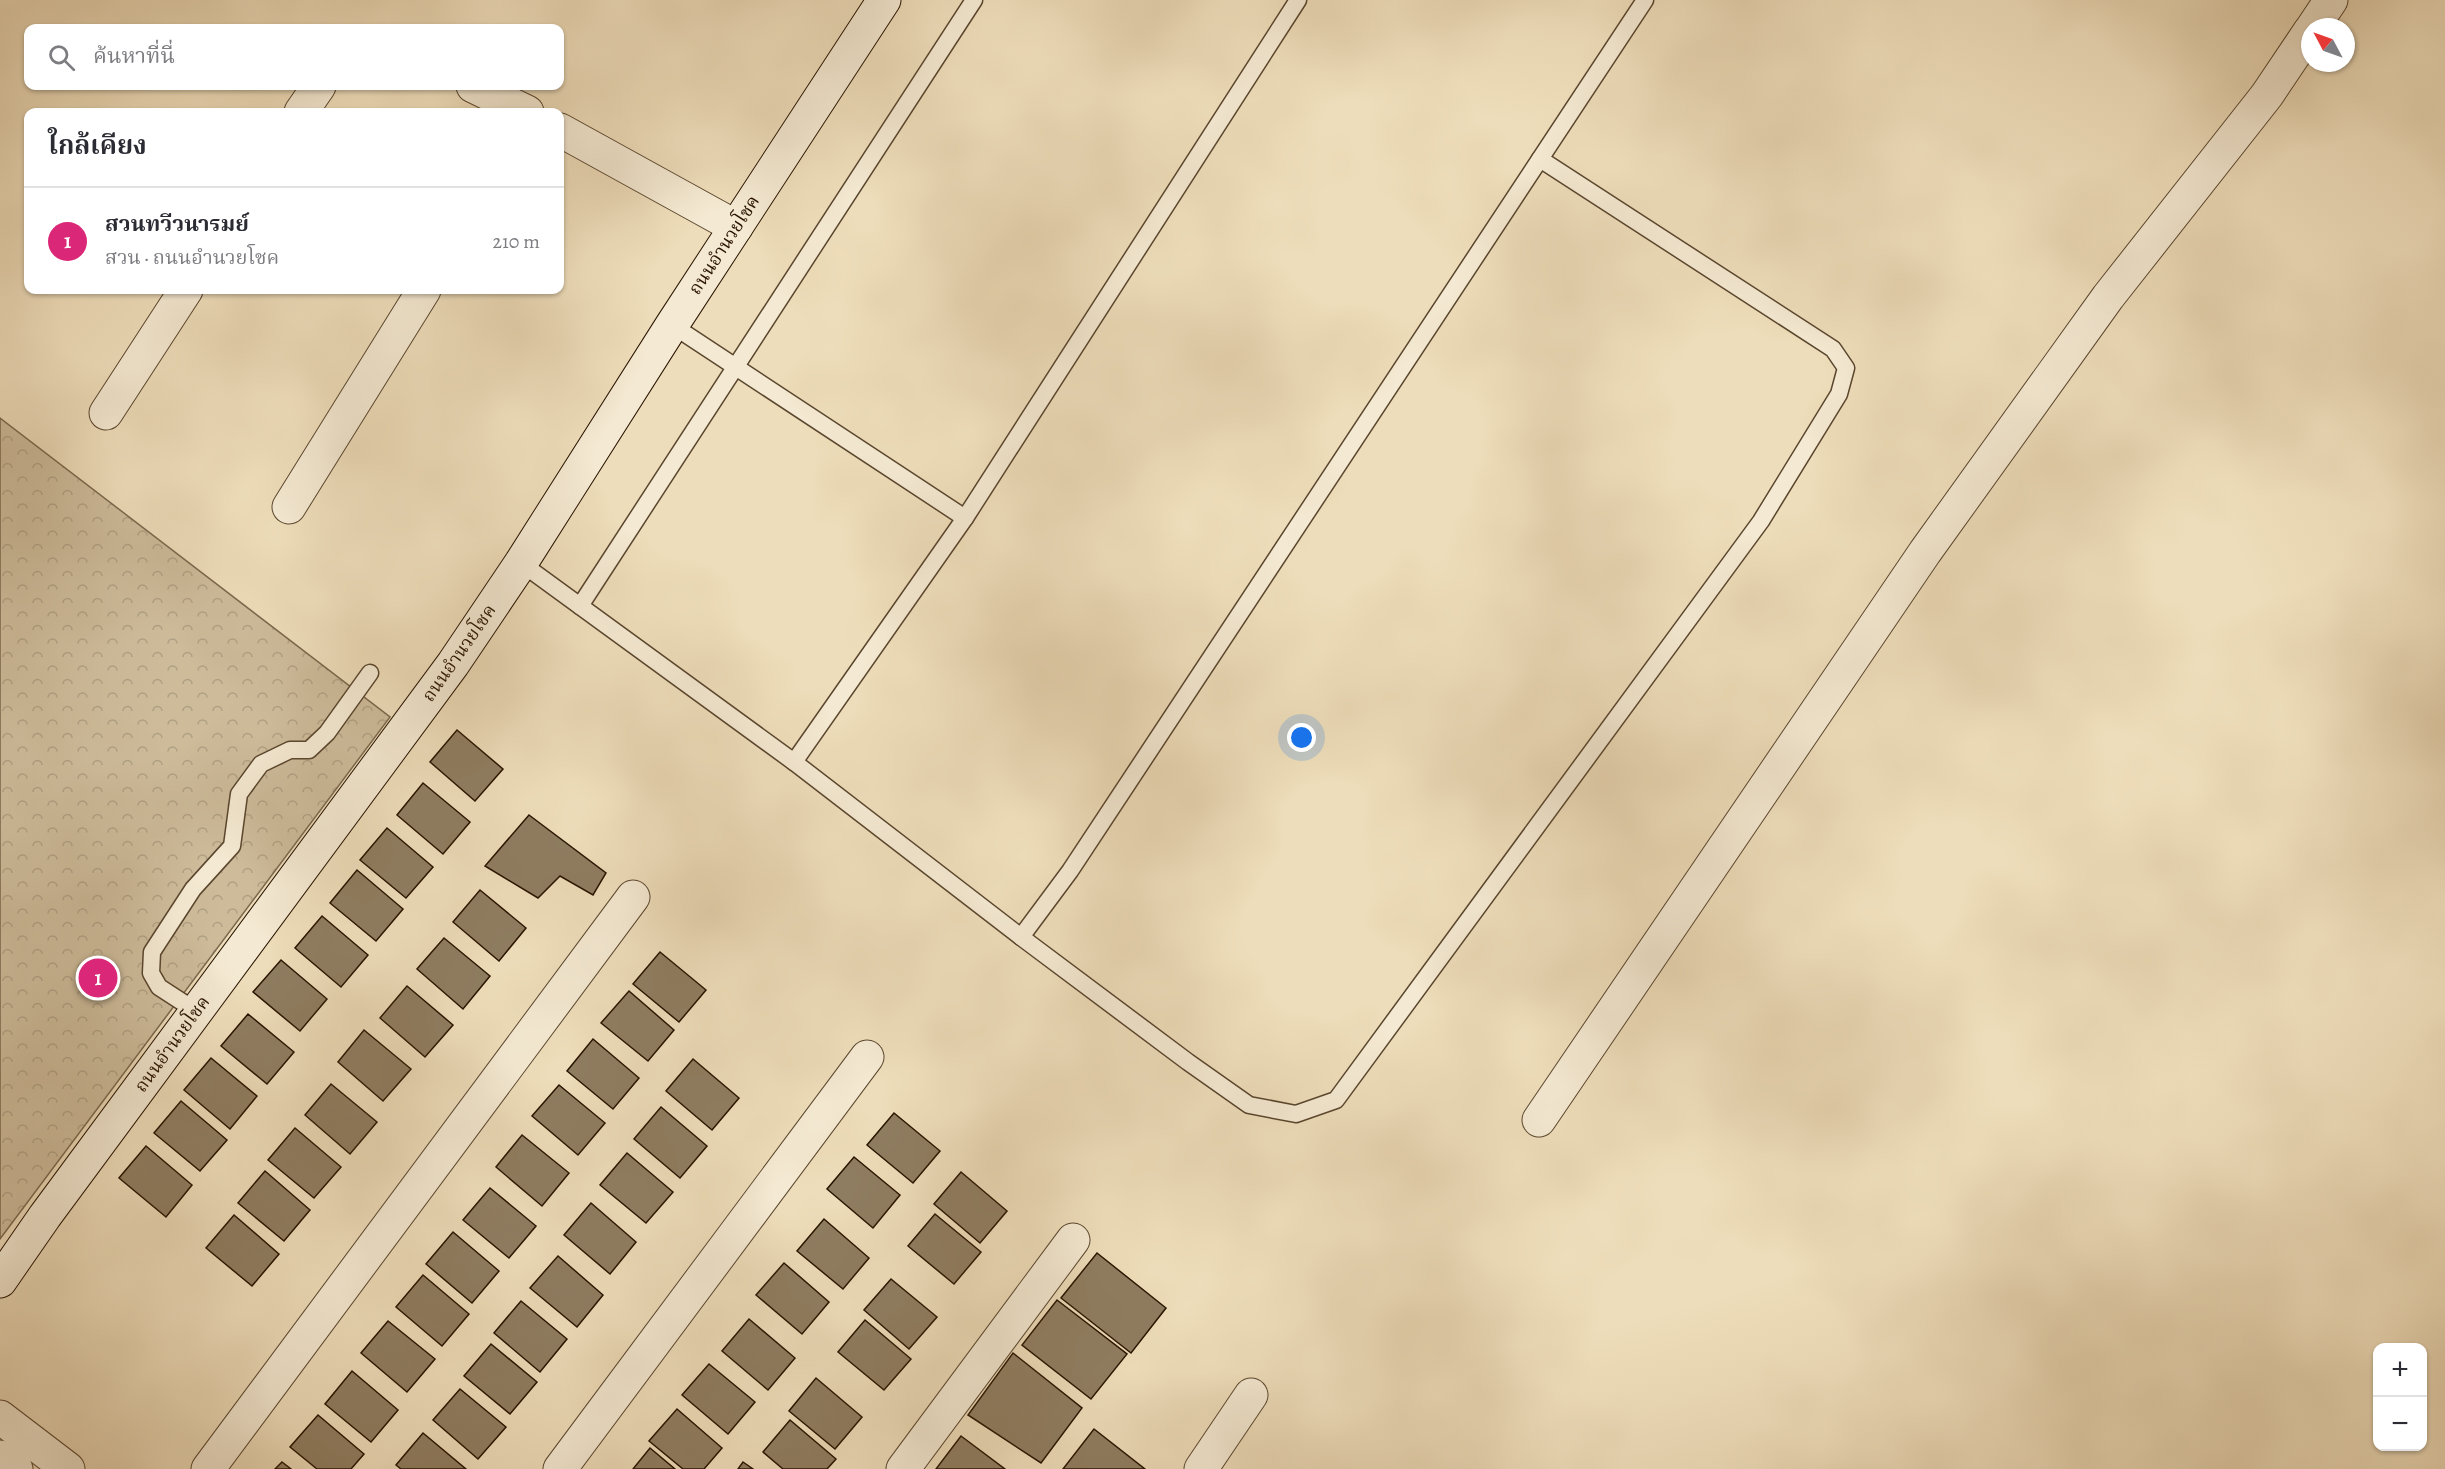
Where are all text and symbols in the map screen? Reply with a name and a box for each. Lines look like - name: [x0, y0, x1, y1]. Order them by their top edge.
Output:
- north arrow: [2301, 18, 2355, 72]
- search box: [24, 24, 564, 90]
- icon: search: [45, 41, 78, 74]
- text: ค้นหาที่นี่: [93, 41, 175, 71]
- text: ใกล้เคียง: [48, 128, 147, 163]
- street label: ถนนอำนวยโชค: [682, 190, 765, 299]
- text: สวนทวีวนารมย์: [105, 209, 249, 239]
- text: 1: [64, 228, 71, 255]
- text: 210 m: [492, 228, 540, 255]
- text: สวน · ถนนอำนวยโชค: [105, 244, 279, 271]
- street label: ถนนอำนวยโชค: [416, 599, 502, 707]
- your location: [1287, 723, 1316, 752]
- pin: 1: [78, 956, 118, 1000]
- street label: ถนนอำนวยโชค: [128, 990, 215, 1097]
- map controls: [2373, 1343, 2427, 1451]
- button: +: [2373, 1343, 2427, 1397]
- button: −: [2373, 1397, 2427, 1451]

